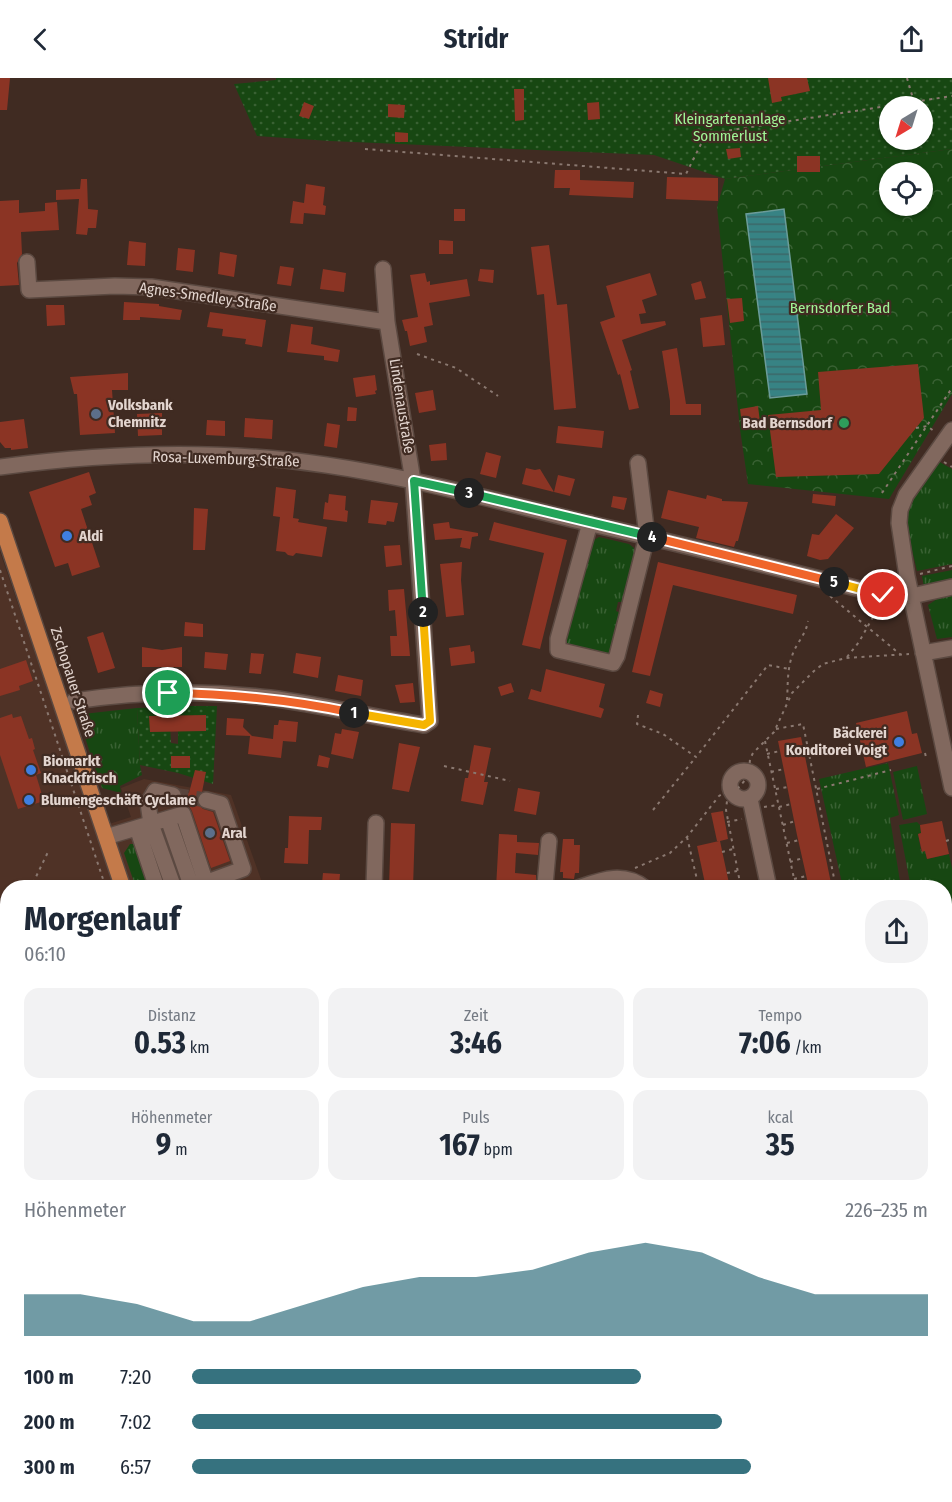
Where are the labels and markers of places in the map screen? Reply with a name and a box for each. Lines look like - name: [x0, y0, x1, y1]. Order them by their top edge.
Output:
- place label: Volksbank Chemnitz: [107, 396, 173, 431]
- marker: Volksbank Chemnitz: [89, 407, 103, 421]
- place label: Bad Bernsdorf: [742, 414, 833, 432]
- marker: Bad Bernsdorf: [837, 416, 851, 430]
- pin: 3: [454, 478, 484, 508]
- pin: 4: [637, 522, 667, 552]
- place label: Aldi: [78, 527, 103, 545]
- marker: Aldi: [60, 529, 74, 543]
- pin: 5: [819, 567, 849, 597]
- pin: [857, 569, 908, 620]
- pin: 2: [408, 597, 438, 627]
- pin: [142, 667, 193, 718]
- pin: 1: [339, 698, 369, 728]
- place label: Bäckerei Konditorei Voigt: [786, 724, 888, 759]
- marker: Bäckerei Konditorei Voigt: [892, 735, 906, 749]
- place label: Biomarkt Knackfrisch: [43, 752, 117, 787]
- marker: Biomarkt Knackfrisch: [24, 763, 38, 777]
- place label: Blumengeschäft Cyclame: [41, 791, 196, 809]
- marker: Blumengeschäft Cyclame: [22, 793, 36, 807]
- place label: Aral: [221, 824, 248, 842]
- marker: Aral: [203, 826, 217, 840]

